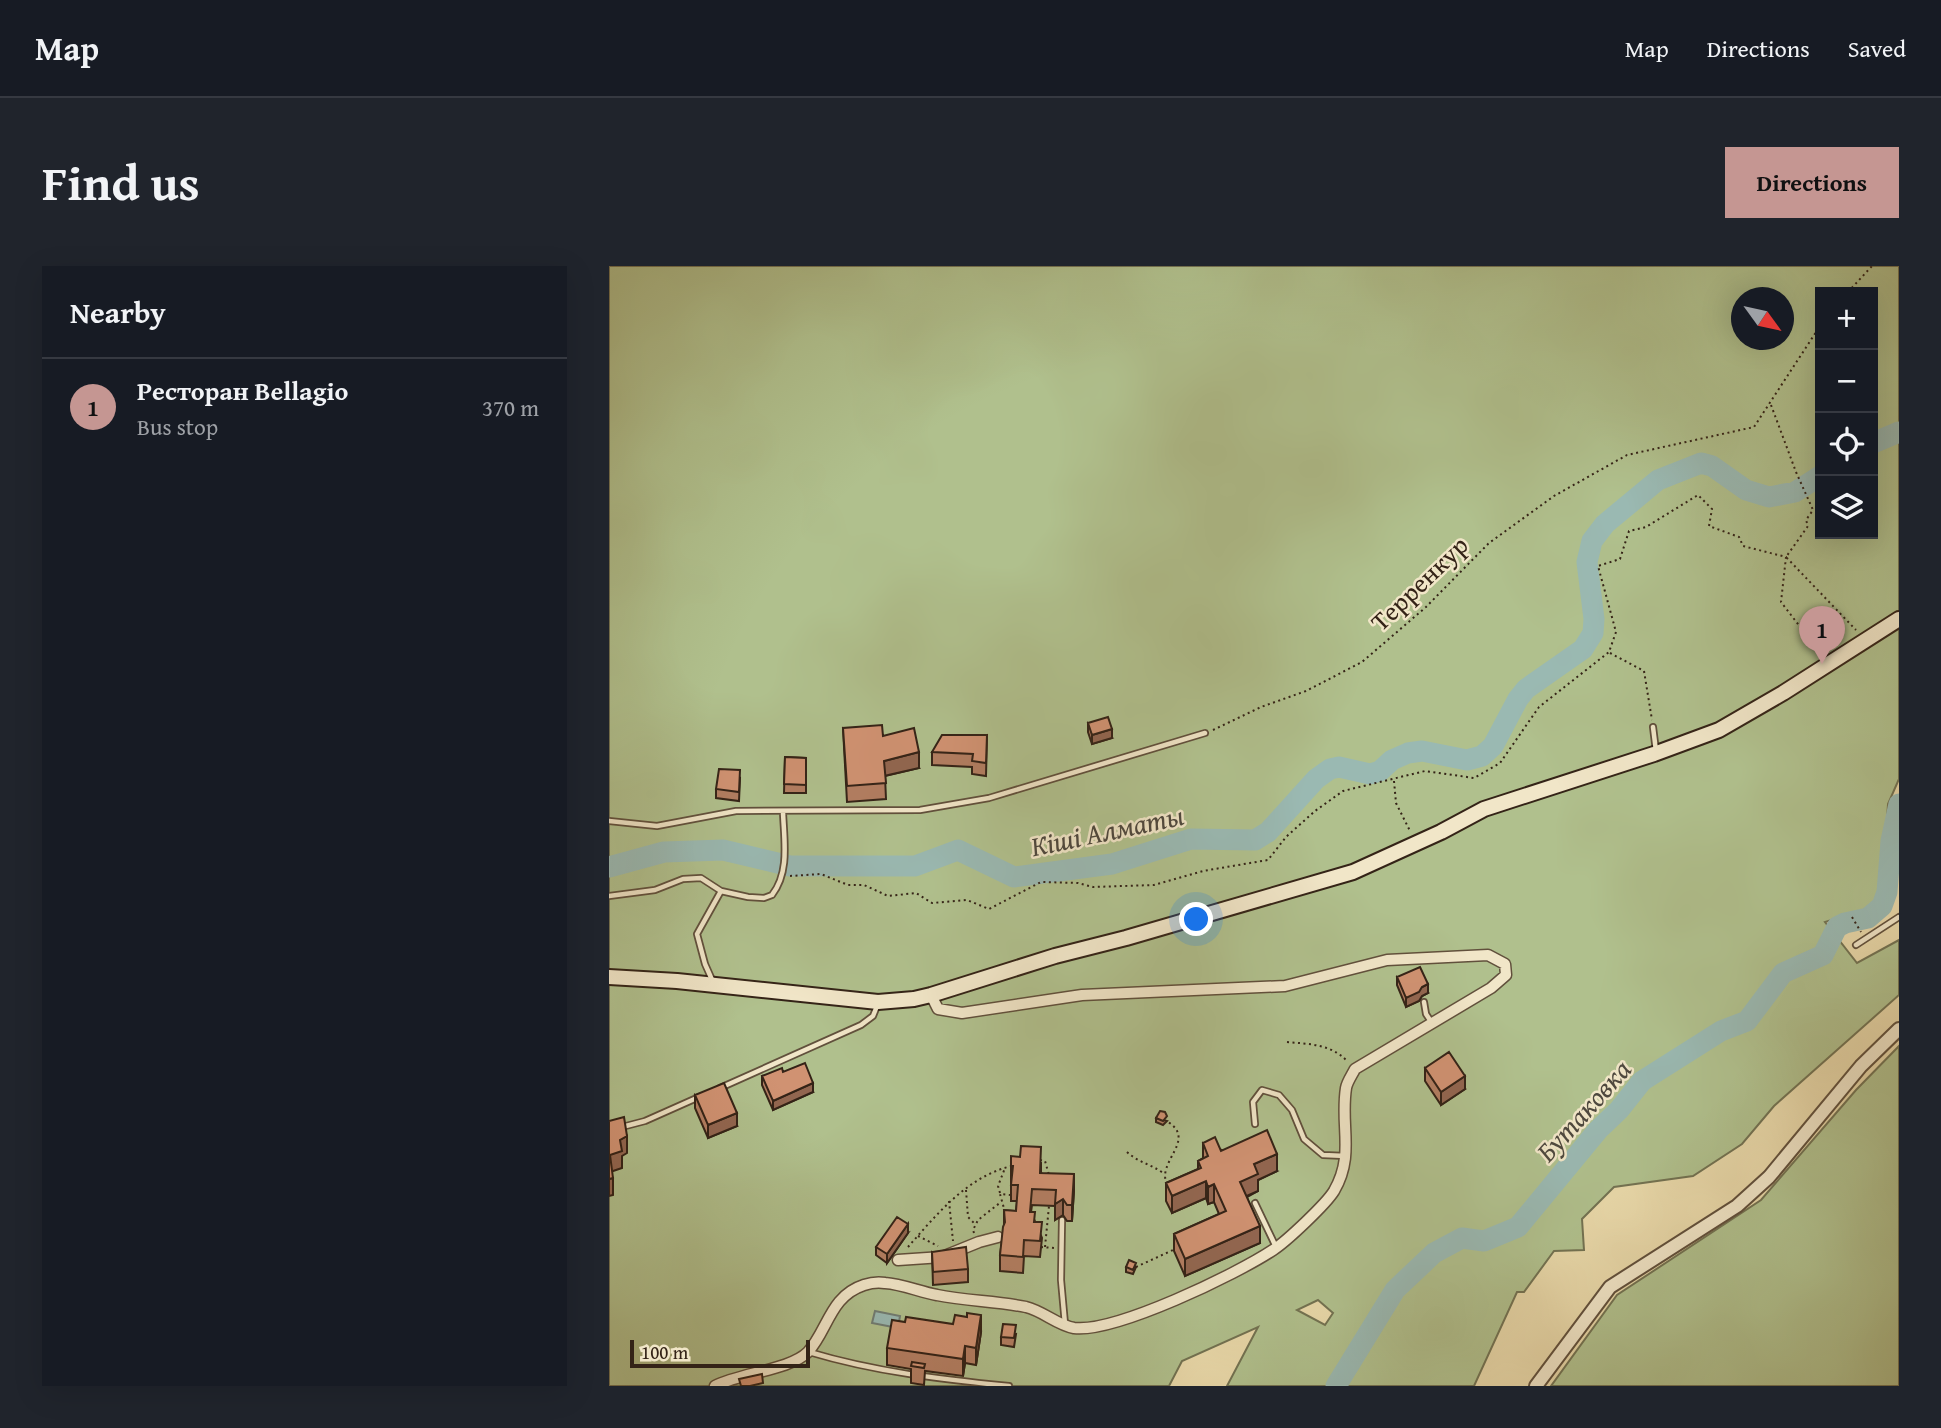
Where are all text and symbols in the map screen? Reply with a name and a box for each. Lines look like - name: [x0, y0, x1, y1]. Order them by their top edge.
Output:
- text: Map: [35, 24, 99, 72]
- text: Map: [1625, 31, 1669, 66]
- text: Directions: [1707, 31, 1810, 66]
- text: Saved: [1848, 31, 1906, 66]
- text: Find us: [42, 146, 200, 218]
- button: Directions: [1725, 147, 1899, 218]
- north arrow: [1731, 287, 1794, 350]
- map controls: [1815, 287, 1878, 539]
- button: +: [1815, 287, 1878, 350]
- text: Nearby: [70, 290, 166, 334]
- button: −: [1815, 350, 1878, 413]
- text: Ресторан Bellagio: [137, 371, 348, 410]
- text: 1: [87, 391, 99, 424]
- text: 370 m: [482, 391, 539, 424]
- text: Bus stop: [137, 410, 218, 443]
- button: locate: [1815, 413, 1878, 476]
- button: layers: [1815, 476, 1878, 539]
- street label: Терренкур: [1361, 526, 1477, 640]
- pin: 1: [1799, 606, 1845, 664]
- water label: Кіші Алматы: [1027, 794, 1187, 866]
- your location: [1179, 902, 1213, 936]
- water label: Бутаковка: [1526, 1050, 1640, 1170]
- scale bar: [630, 1337, 810, 1369]
- text: 100 m: [641, 1338, 688, 1366]

